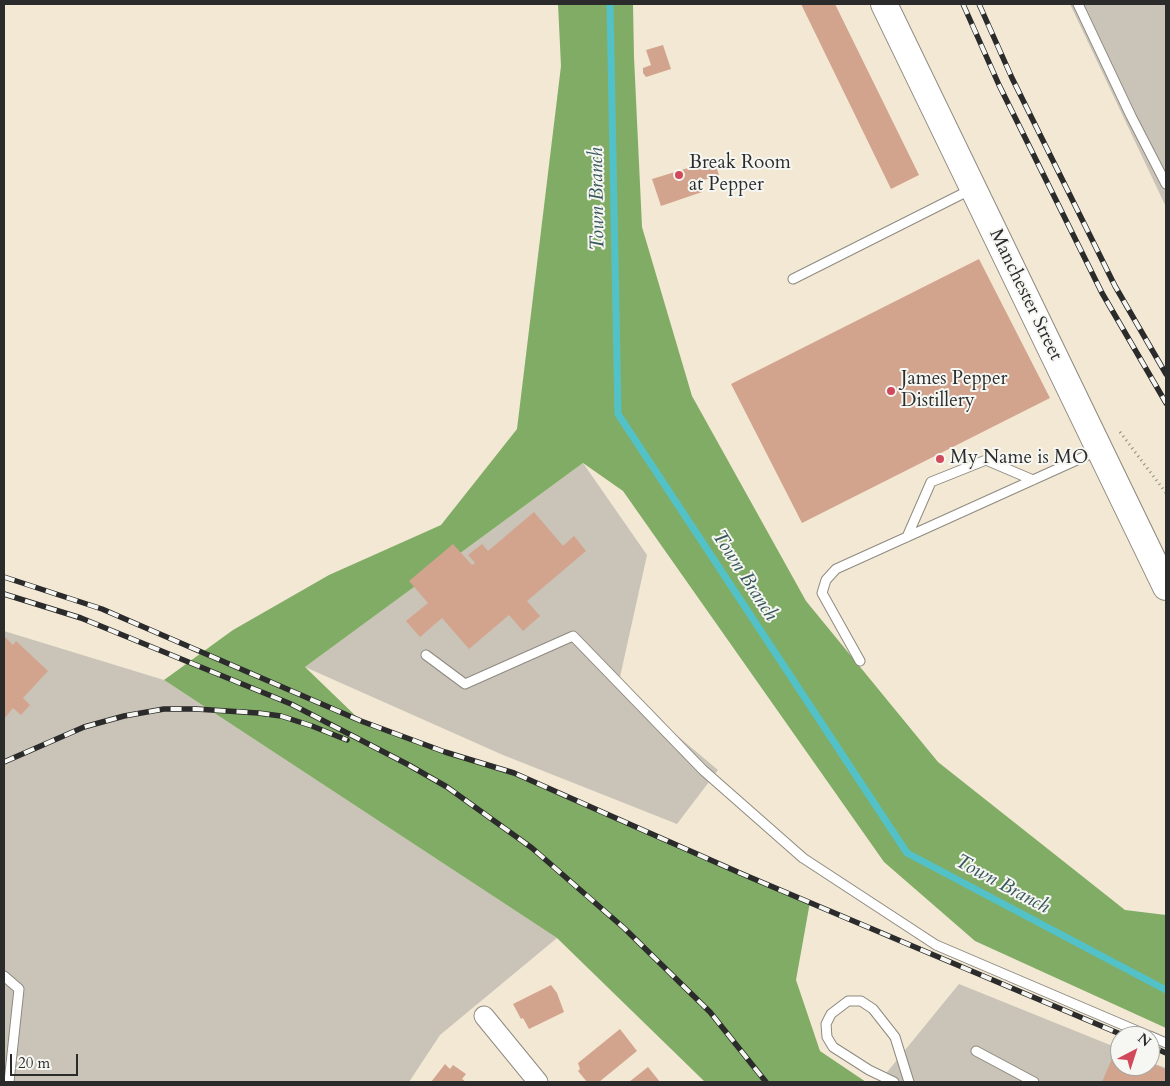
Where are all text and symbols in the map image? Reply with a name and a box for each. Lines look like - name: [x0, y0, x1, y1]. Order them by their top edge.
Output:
- water label: Town Branch: [585, 147, 611, 251]
- place label: Break Room at Pepper: [689, 153, 791, 197]
- marker: Break Room at Pepper: [673, 169, 685, 181]
- street label: Manchester Street: [983, 226, 1067, 364]
- place label: James Pepper Distillery: [901, 369, 1007, 413]
- marker: James Pepper Distillery: [885, 385, 897, 397]
- place label: My Name is MO: [950, 448, 1088, 470]
- marker: My Name is MO: [934, 453, 946, 465]
- water label: Town Branch: [706, 526, 782, 626]
- water label: Town Branch: [951, 850, 1053, 920]
- north arrow: [1110, 1026, 1160, 1076]
- text: N: [1134, 1029, 1155, 1051]
- scale bar: [12, 1044, 80, 1076]
- text: 20 m: [18, 1053, 50, 1073]

